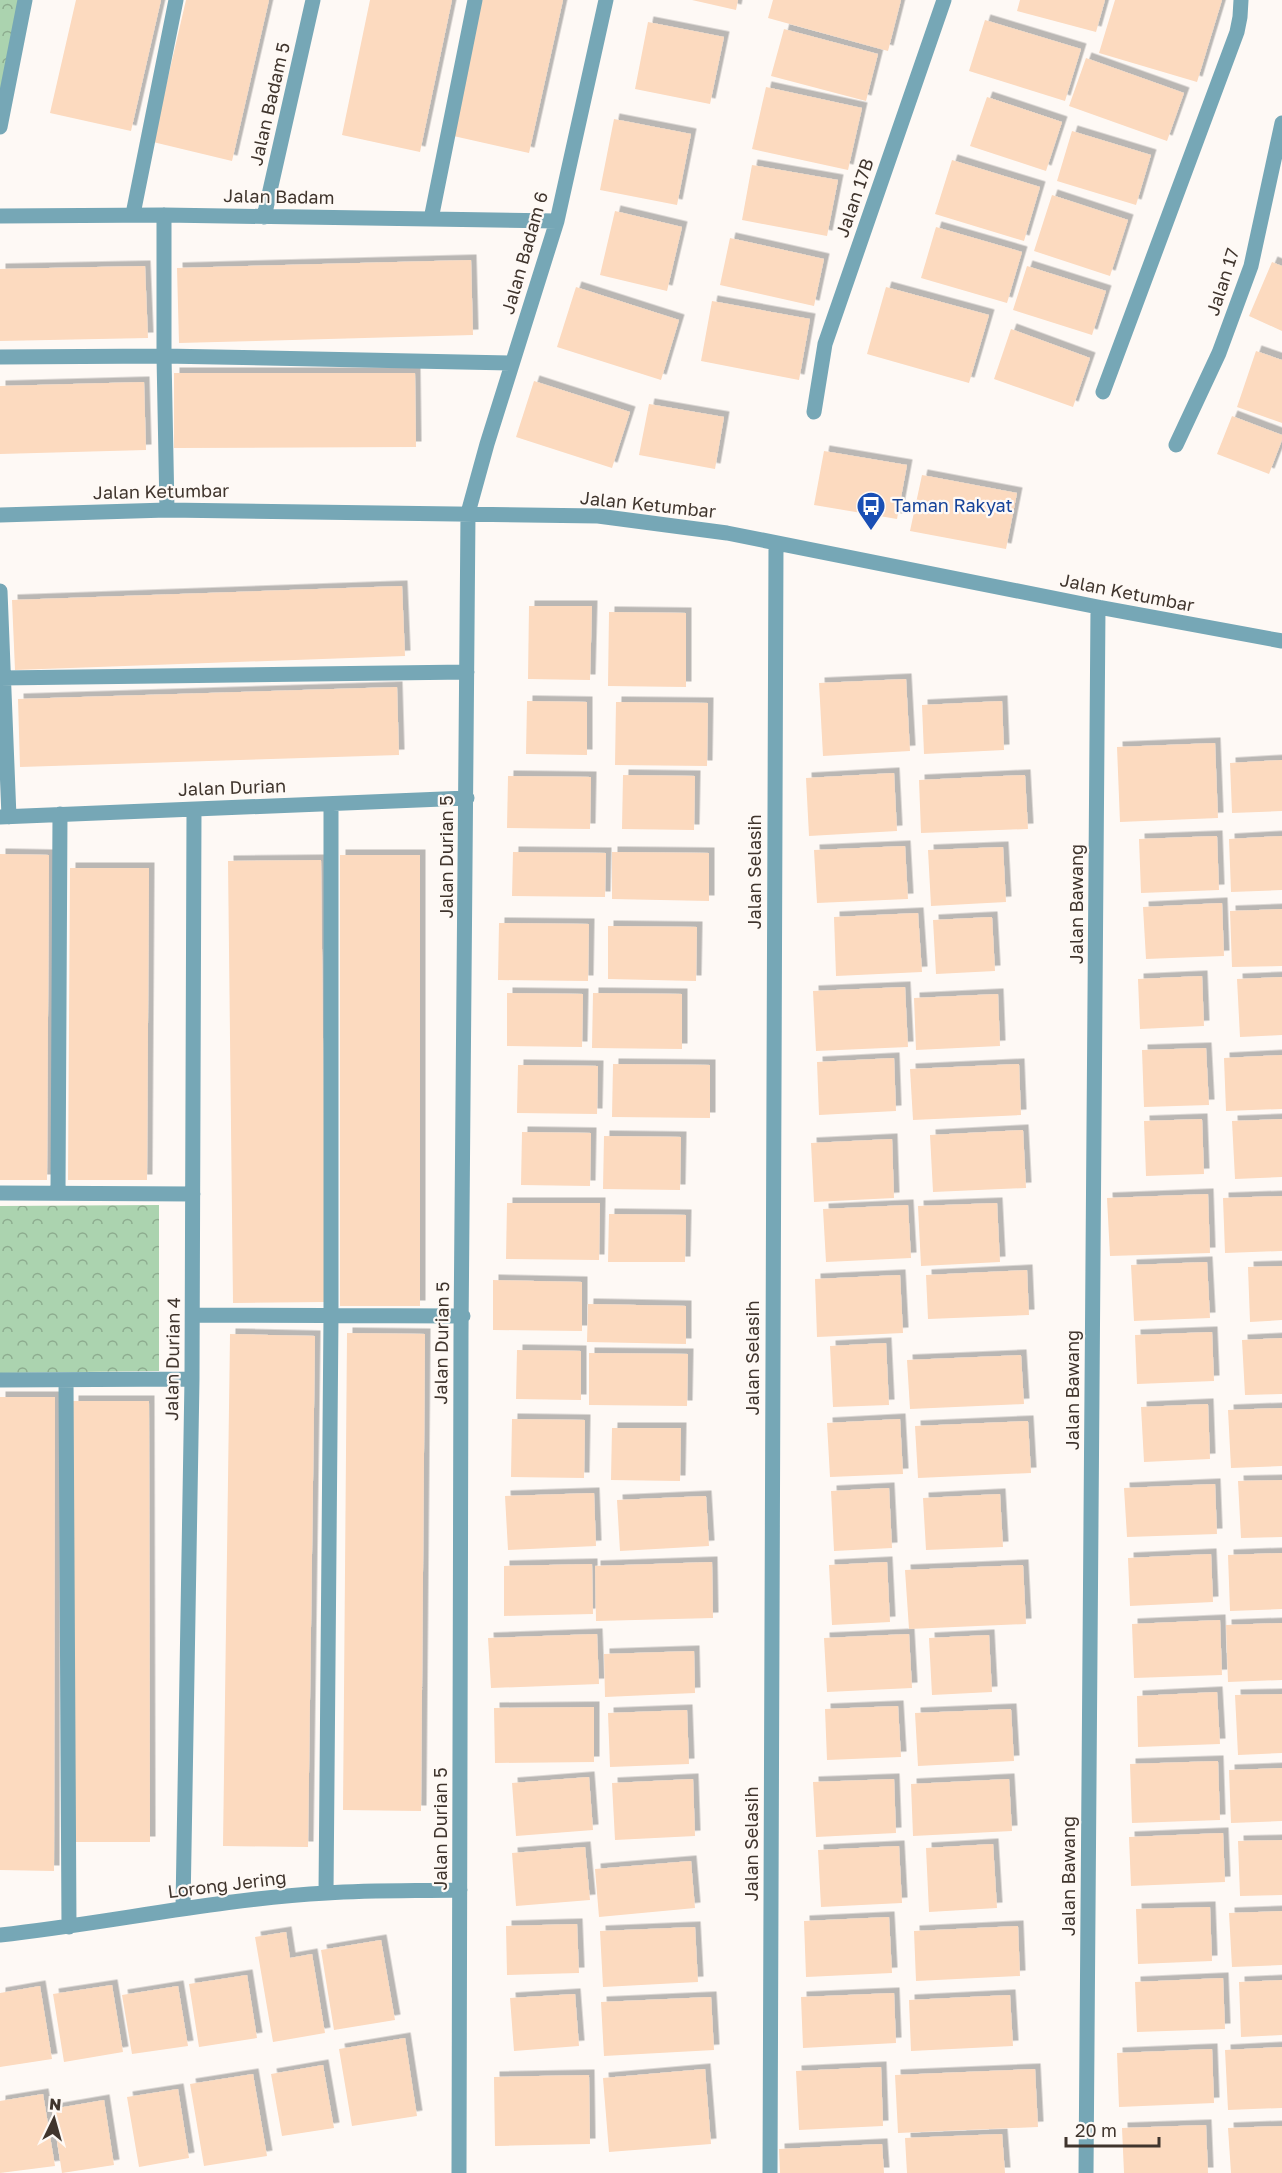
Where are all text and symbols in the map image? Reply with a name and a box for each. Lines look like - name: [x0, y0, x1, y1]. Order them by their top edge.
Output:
- street label: Jalan Badam 5: [244, 40, 294, 168]
- street label: Jalan 17B: [830, 155, 878, 240]
- street label: Jalan Badam: [223, 184, 335, 208]
- street label: Jalan Badam 6: [496, 189, 552, 317]
- street label: Jalan 17: [1201, 245, 1243, 318]
- street label: Jalan Ketumbar: [93, 479, 229, 503]
- street label: Jalan Ketumbar: [579, 486, 717, 522]
- bus stop icon: Taman Rakyat: [855, 490, 887, 532]
- place label: Taman Rakyat: [892, 494, 1013, 516]
- street label: Jalan Ketumbar: [1058, 568, 1196, 616]
- street label: Jalan Durian: [177, 774, 286, 800]
- street label: Jalan Durian 5: [435, 795, 457, 919]
- street label: Jalan Selasih: [743, 815, 765, 929]
- street label: Jalan Bawang: [1065, 844, 1087, 964]
- street label: Jalan Durian 5: [429, 1281, 453, 1405]
- street label: Jalan Durian 4: [160, 1297, 184, 1421]
- street label: Jalan Selasih: [741, 1301, 763, 1415]
- street label: Jalan Bawang: [1061, 1330, 1083, 1450]
- street label: Jalan Durian 5: [429, 1767, 451, 1891]
- street label: Jalan Selasih: [740, 1787, 762, 1901]
- street label: Jalan Bawang: [1057, 1816, 1079, 1936]
- street label: Lorong Jering: [166, 1866, 288, 1902]
- north arrow: [24, 2089, 84, 2149]
- text: N: [48, 2094, 62, 2115]
- scale bar: [1066, 2110, 1159, 2148]
- text: 20 m: [1075, 2119, 1117, 2141]

